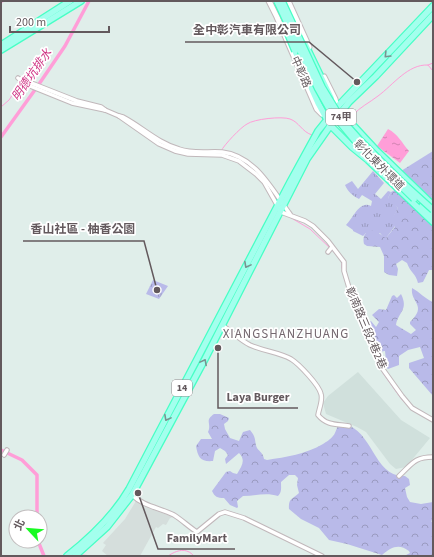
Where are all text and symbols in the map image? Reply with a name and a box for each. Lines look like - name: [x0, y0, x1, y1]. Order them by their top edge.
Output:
- scale bar: [10, 8, 109, 34]
- text: 200 m: [16, 14, 46, 31]
- callout: 全中彰汽車有限公司: [185, 18, 309, 42]
- text: 全中彰汽車有限公司: [193, 22, 301, 39]
- water label: 明德坑排水: [8, 45, 57, 104]
- one-way arrow: [384, 50, 392, 58]
- street label: 中彰路: [287, 54, 315, 90]
- road number: 74甲: [326, 109, 356, 125]
- street label: 彰化東外環道: [350, 136, 408, 194]
- callout: 香山社區 - 柚香公園: [23, 217, 144, 241]
- text: 香山社區 - 柚香公園: [31, 221, 135, 238]
- one-way arrow: [244, 261, 251, 268]
- street label: 彰南路三段2巷2巷: [342, 285, 390, 371]
- district label: XIANGSHANZHUANG: [223, 325, 349, 343]
- one-way arrow: [199, 359, 206, 366]
- road number: 14: [172, 380, 192, 396]
- callout: Laya Burger: [218, 384, 298, 408]
- text: Laya Burger: [226, 389, 290, 406]
- one-way arrow: [164, 413, 171, 421]
- north arrow: [8, 509, 48, 549]
- text: 北: [10, 517, 29, 533]
- callout: FamilyMart: [158, 525, 235, 549]
- text: FamilyMart: [167, 530, 228, 547]

